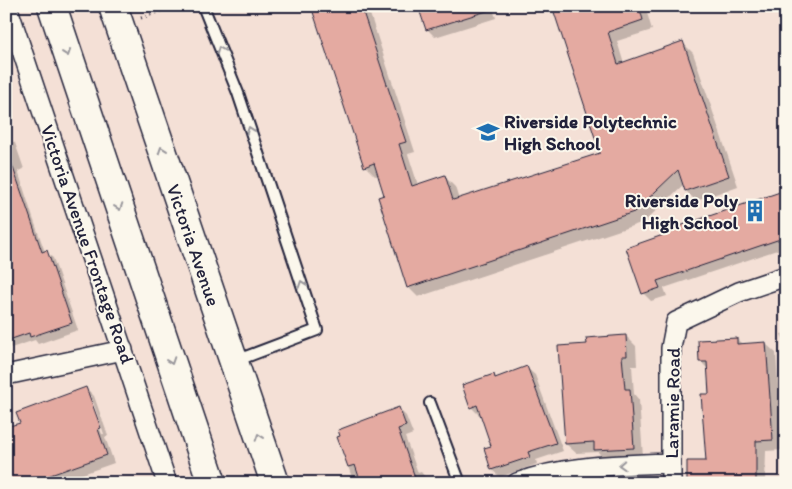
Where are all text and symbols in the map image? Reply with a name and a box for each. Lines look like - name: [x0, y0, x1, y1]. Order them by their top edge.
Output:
- one-way arrow: [216, 46, 227, 55]
- one-way arrow: [62, 48, 72, 56]
- place label: Riverside Polytechnic High School: [504, 110, 677, 155]
- school or university icon: Riverside Polytechnic High School: [475, 119, 501, 145]
- street label: Victoria Avenue Frontage Road: [36, 122, 139, 367]
- one-way arrow: [246, 126, 256, 135]
- one-way arrow: [157, 147, 167, 155]
- street label: Victoria Avenue: [162, 181, 225, 309]
- place label: Riverside Poly High School: [625, 189, 739, 234]
- building icon: Riverside Poly High School: [742, 198, 768, 224]
- one-way arrow: [113, 202, 123, 210]
- one-way arrow: [298, 280, 308, 289]
- street label: Laramie Road: [660, 347, 685, 459]
- one-way arrow: [165, 356, 175, 364]
- one-way arrow: [255, 433, 265, 441]
- one-way arrow: [618, 460, 626, 471]

